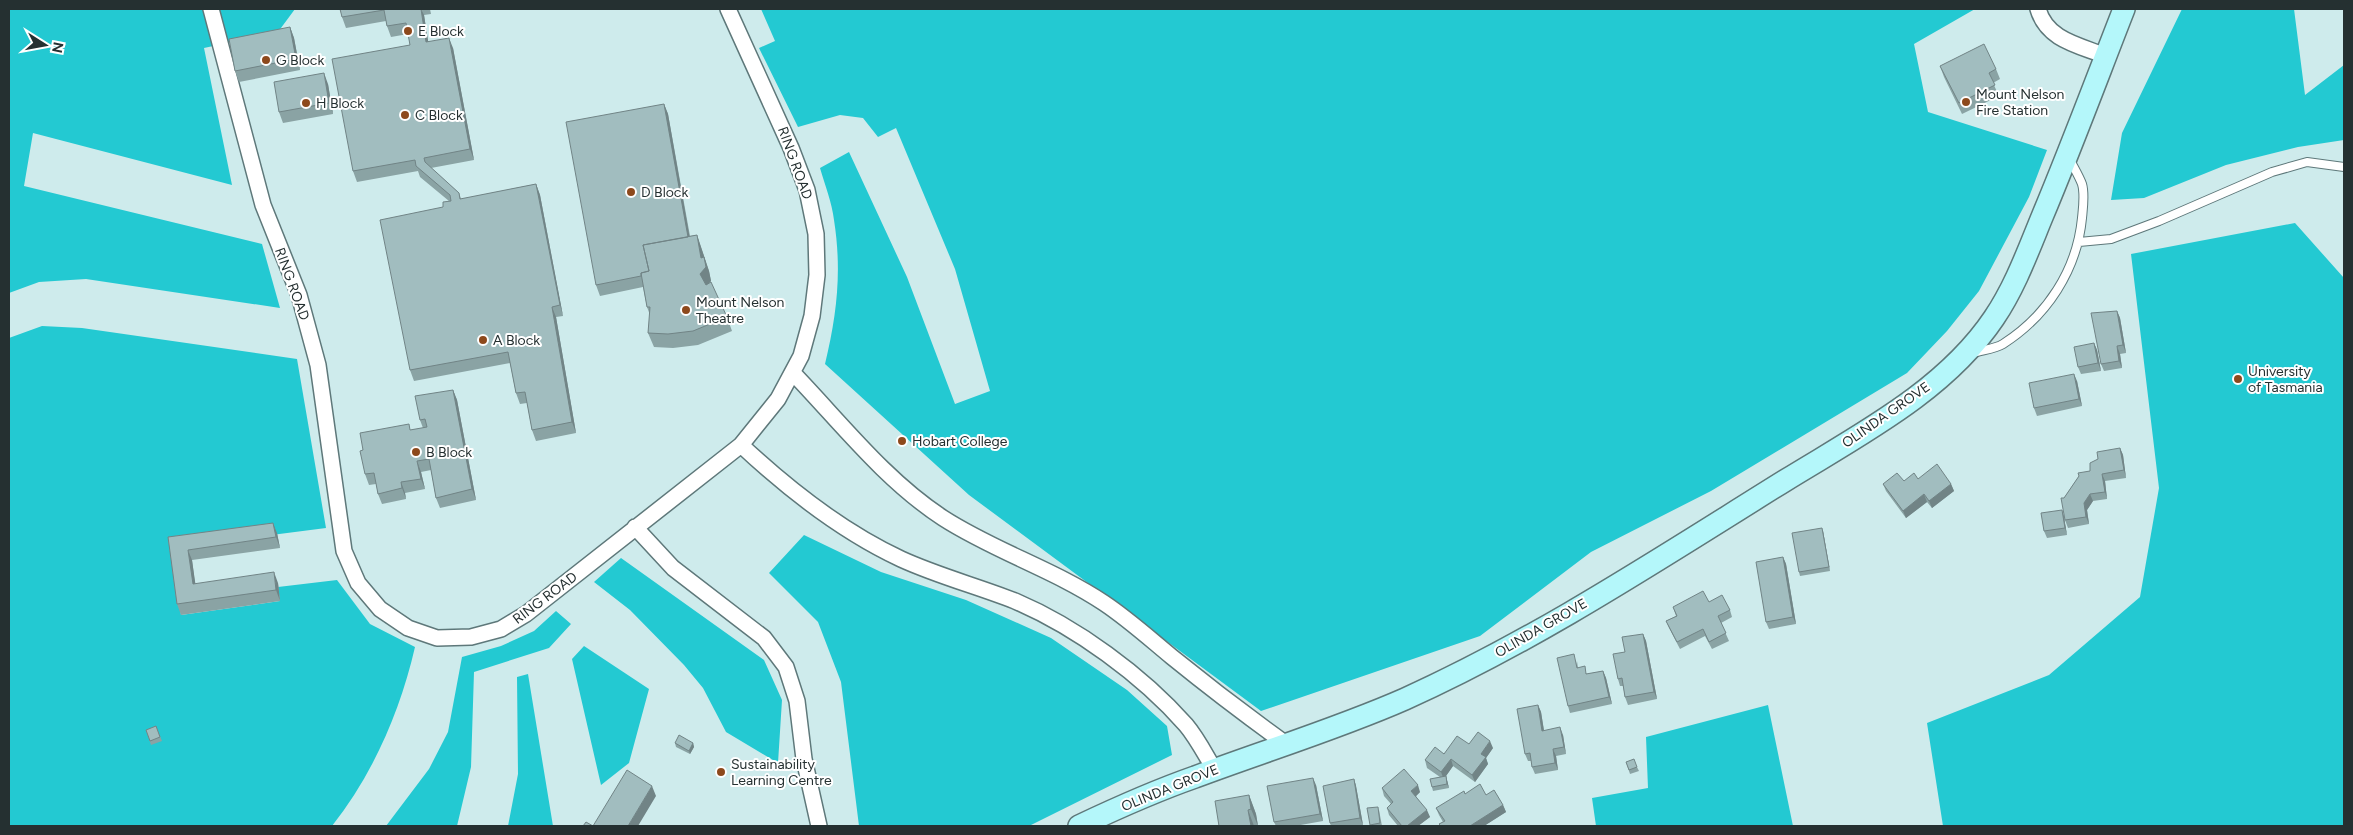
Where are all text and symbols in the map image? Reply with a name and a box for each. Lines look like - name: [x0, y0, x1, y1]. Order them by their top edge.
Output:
- north arrow: [20, 20, 70, 70]
- place label: E Block: [418, 23, 464, 40]
- marker: E Block: [402, 25, 414, 37]
- text: N: [48, 40, 67, 54]
- place label: G Block: [276, 52, 324, 69]
- marker: G Block: [260, 54, 272, 66]
- place label: Mount Nelson Fire Station: [1976, 86, 2065, 119]
- place label: H Block: [316, 95, 364, 112]
- marker: Mount Nelson Fire Station: [1960, 96, 1972, 108]
- marker: H Block: [300, 97, 312, 109]
- place label: C Block: [415, 107, 463, 124]
- marker: C Block: [399, 109, 411, 121]
- street label: RING ROAD: [774, 124, 816, 202]
- place label: D Block: [641, 184, 688, 201]
- marker: D Block: [625, 186, 637, 198]
- street label: RING ROAD: [271, 245, 313, 323]
- place label: Mount Nelson Theatre: [696, 294, 785, 327]
- marker: Mount Nelson Theatre: [680, 304, 692, 316]
- place label: A Block: [493, 332, 540, 349]
- marker: A Block: [477, 334, 489, 346]
- place label: University of Tasmania: [2248, 363, 2323, 396]
- marker: University of Tasmania: [2232, 373, 2244, 385]
- street label: OLINDA GROVE: [1839, 378, 1933, 452]
- place label: Hobart College: [912, 433, 1008, 450]
- marker: Hobart College: [896, 435, 908, 447]
- place label: B Block: [426, 444, 472, 461]
- marker: B Block: [410, 446, 422, 458]
- street label: RING ROAD: [509, 568, 581, 628]
- street label: OLINDA GROVE: [1492, 595, 1590, 661]
- place label: Sustainability Learning Centre: [731, 756, 832, 789]
- street label: OLINDA GROVE: [1119, 761, 1221, 815]
- marker: Sustainability Learning Centre: [715, 766, 727, 778]

